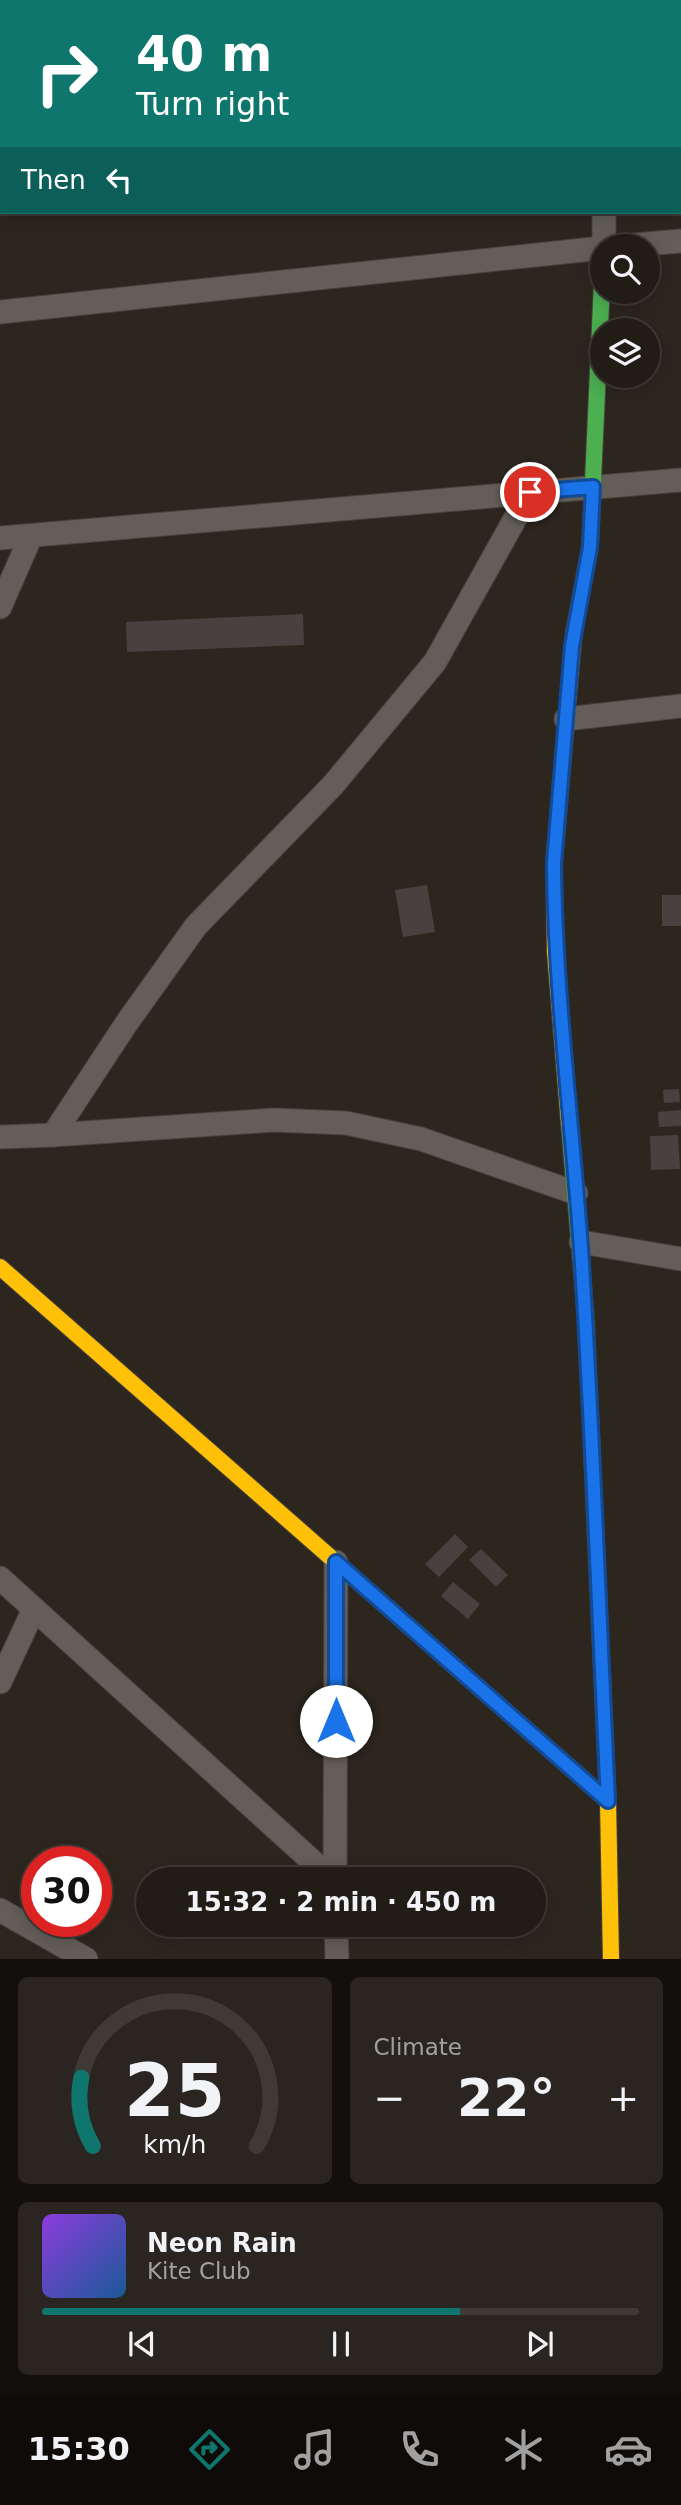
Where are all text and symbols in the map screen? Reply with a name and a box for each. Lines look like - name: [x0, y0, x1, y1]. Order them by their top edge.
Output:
- text: 40 m: [136, 26, 272, 83]
- icon: right: [21, 28, 112, 119]
- text: Turn right: [136, 85, 289, 123]
- icon: left: [100, 161, 138, 199]
- text: Then: [21, 165, 86, 195]
- map controls: [590, 234, 660, 388]
- button: search: [590, 234, 660, 304]
- button: layers: [590, 318, 660, 388]
- pin: [500, 462, 560, 522]
- icon: arrive: [511, 473, 549, 511]
- position arrow: [299, 1684, 373, 1758]
- speed limit sign: 30: [21, 1846, 112, 1937]
- text: 15:32 · 2 min · 450 m: [186, 1887, 496, 1917]
- text: Climate: [374, 2034, 462, 2060]
- text: 25: [124, 2049, 225, 2134]
- text: 22°: [457, 2068, 555, 2128]
- text: −: [374, 2076, 405, 2120]
- text: +: [607, 2076, 639, 2120]
- text: km/h: [143, 2130, 206, 2159]
- text: Neon Rain: [147, 2228, 297, 2258]
- text: Kite Club: [147, 2258, 251, 2284]
- icon: previous: [123, 2325, 161, 2363]
- icon: pause: [322, 2325, 360, 2363]
- icon: next: [521, 2325, 559, 2363]
- icon: directions: [185, 2425, 234, 2474]
- icon: music: [290, 2425, 339, 2474]
- icon: phone: [395, 2425, 444, 2474]
- icon: climate: [499, 2425, 548, 2474]
- icon: car: [604, 2425, 653, 2474]
- text: 15:30: [28, 2430, 130, 2468]

